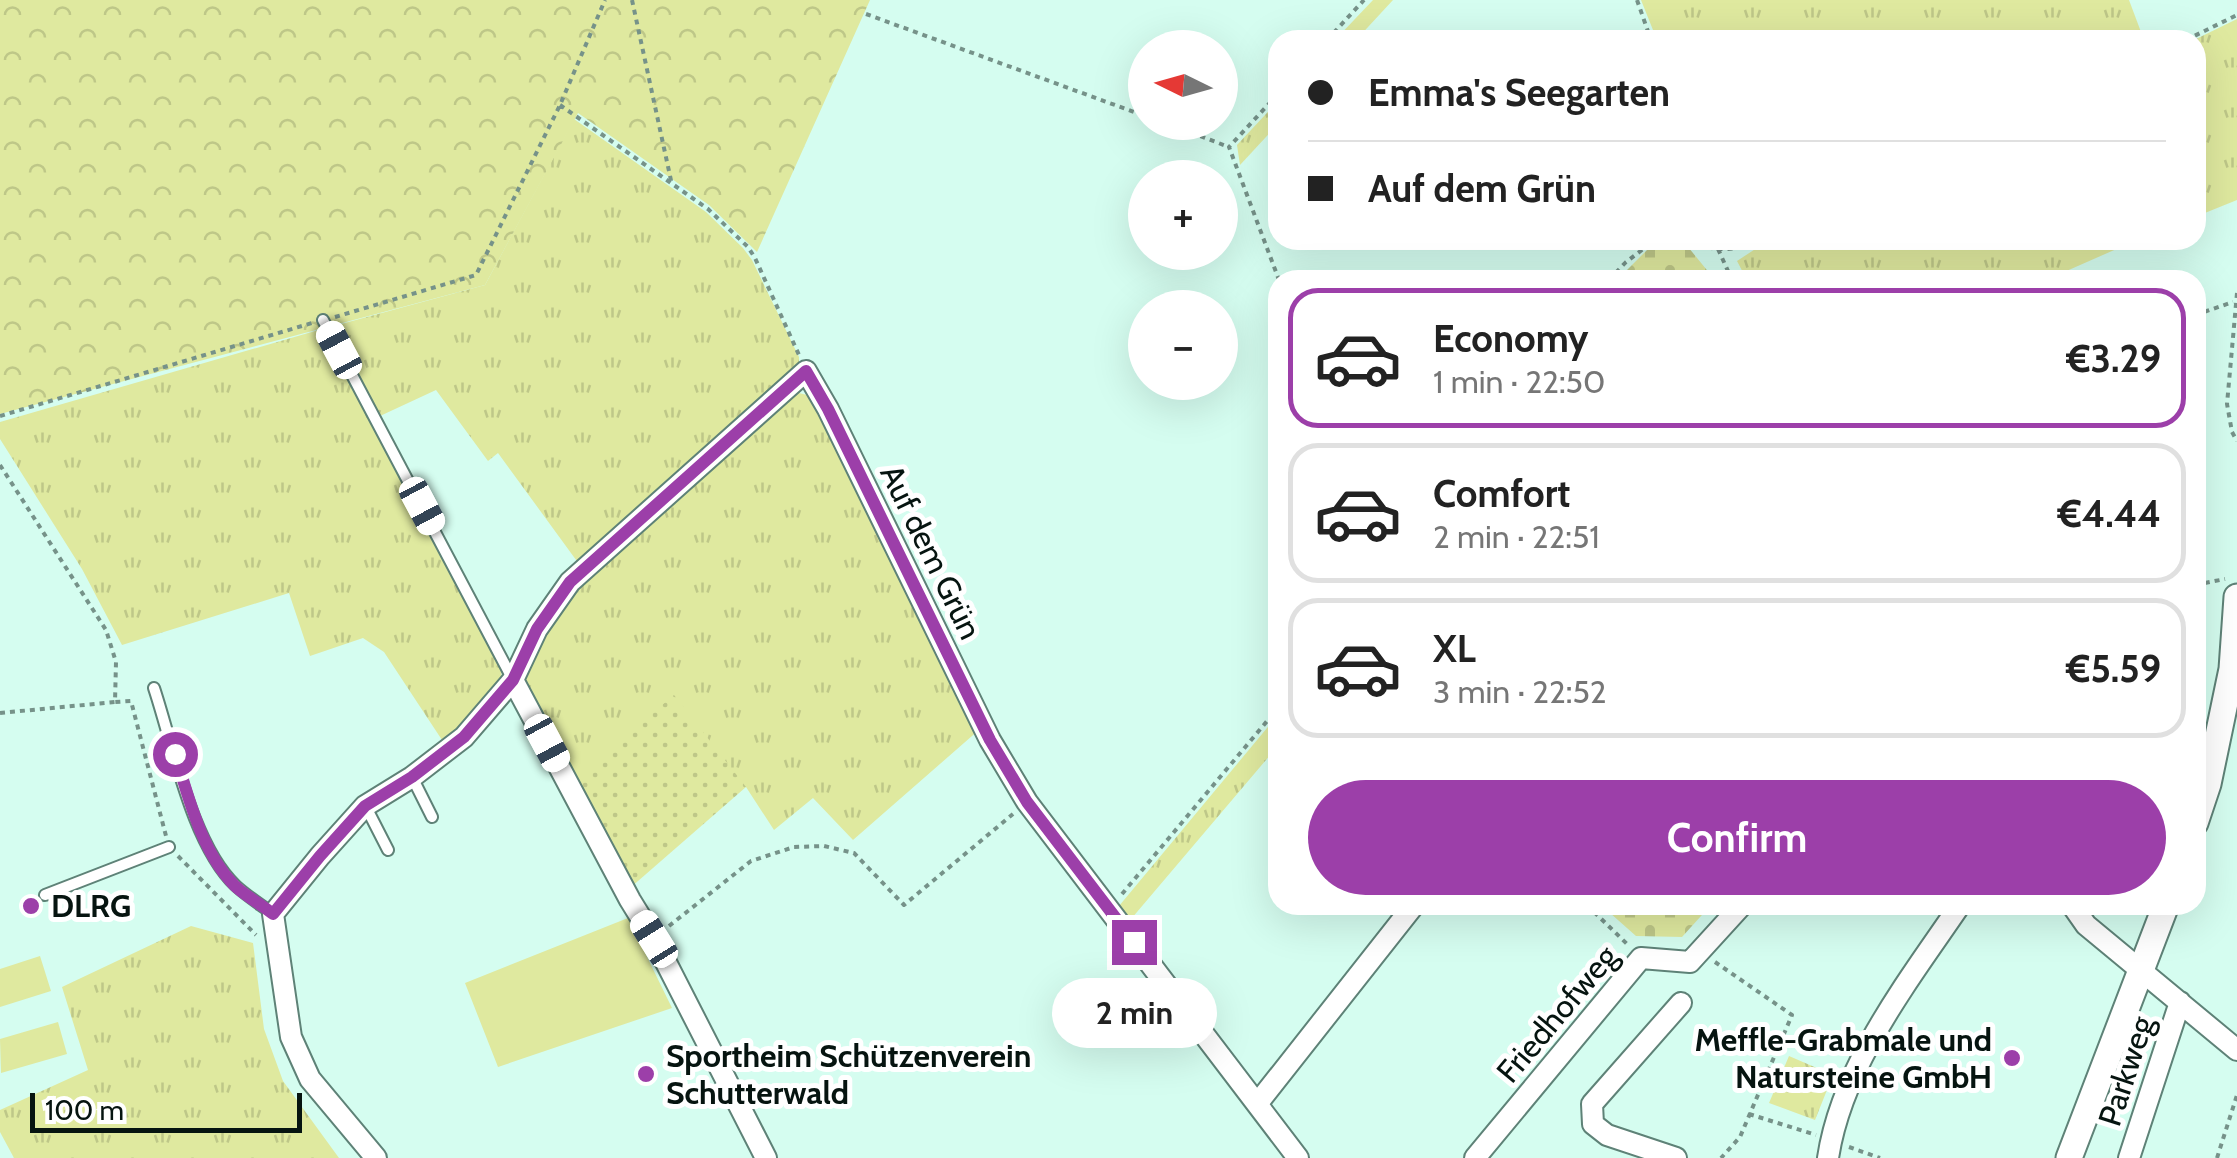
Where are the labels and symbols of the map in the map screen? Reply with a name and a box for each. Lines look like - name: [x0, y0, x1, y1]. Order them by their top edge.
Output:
- north arrow: [1128, 30, 1238, 140]
- car: [312, 316, 366, 384]
- street label: Auf dem Grün: [872, 458, 990, 645]
- car: [395, 472, 449, 540]
- car: [520, 709, 574, 777]
- route start: [153, 732, 198, 777]
- place label: DLRG: [51, 886, 131, 925]
- marker: DLRG: [20, 895, 42, 917]
- car: [625, 906, 683, 972]
- route end: [1112, 920, 1157, 965]
- street label: Friedhofweg: [1488, 936, 1626, 1090]
- callout: 2 min: [1052, 977, 1216, 1047]
- street label: Parkweg: [2090, 1010, 2162, 1131]
- place label: Meffle-Grabmale und Natursteine GmbH: [1695, 1020, 1992, 1096]
- place label: Sportheim Schützenverein Schutterwald: [666, 1036, 1031, 1112]
- marker: Meffle-Grabmale und Natursteine GmbH: [2001, 1047, 2023, 1069]
- marker: Sportheim Schützenverein Schutterwald: [635, 1063, 657, 1085]
- scale bar: [30, 1088, 302, 1132]

